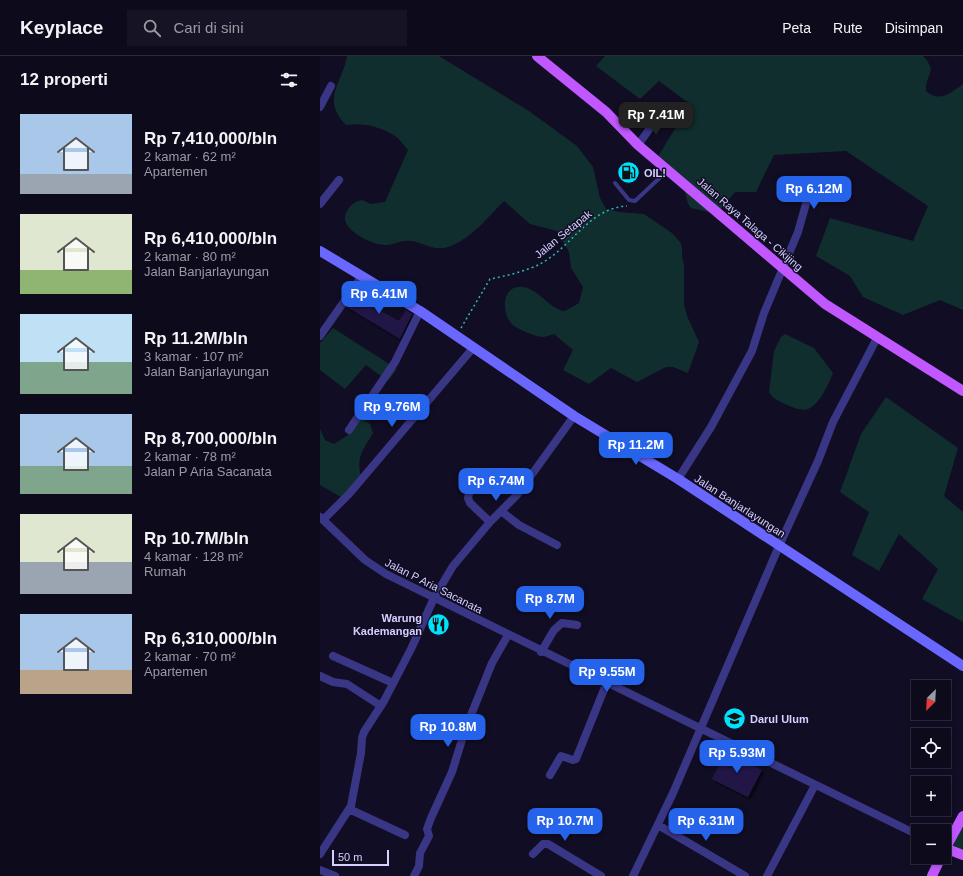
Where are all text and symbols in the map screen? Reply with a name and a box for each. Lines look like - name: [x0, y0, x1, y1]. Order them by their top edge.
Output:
- search box: [127, 10, 407, 46]
- text: Keyplace: [20, 17, 103, 38]
- icon: search: [141, 17, 163, 39]
- text: Cari di sini: [173, 19, 243, 36]
- text: Peta: [782, 20, 811, 36]
- text: Rute: [833, 20, 863, 36]
- text: Disimpan: [885, 20, 943, 36]
- icon: filters: [278, 69, 300, 91]
- text: 12 properti: [20, 70, 108, 89]
- pin: Rp 7.41M: [615, 102, 697, 136]
- text: Rp 7.41M: [627, 107, 685, 122]
- text: Rp 7,410,000/bln: [144, 129, 277, 148]
- icon: home: [52, 130, 100, 178]
- text: 2 kamar · 62 m²: [144, 149, 236, 164]
- fuel station icon: OIL!: [615, 160, 641, 186]
- text: Apartemen: [144, 164, 208, 179]
- place label: OIL!: [644, 167, 666, 179]
- street label: Jalan Raya Talaga - Cikijing: [695, 175, 805, 273]
- pin: Rp 6.12M: [773, 176, 855, 210]
- text: Rp 6.12M: [785, 181, 843, 196]
- street label: Jalan Setapak: [532, 207, 594, 261]
- text: Rp 6,410,000/bln: [144, 229, 277, 248]
- icon: home: [52, 230, 100, 278]
- text: 2 kamar · 80 m²: [144, 249, 236, 264]
- text: Jalan Banjarlayungan: [144, 264, 269, 279]
- pin: Rp 6.41M: [338, 281, 420, 315]
- text: Rp 6.41M: [350, 286, 408, 301]
- text: Rp 11.2M/bln: [144, 329, 248, 348]
- icon: home: [52, 330, 100, 378]
- text: 3 kamar · 107 m²: [144, 349, 243, 364]
- text: Jalan Banjarlayungan: [144, 364, 269, 379]
- pin: Rp 9.76M: [351, 394, 433, 428]
- text: Rp 9.76M: [363, 399, 421, 414]
- text: Rp 8,700,000/bln: [144, 429, 277, 448]
- icon: home: [52, 430, 100, 478]
- pin: Rp 11.2M: [595, 432, 677, 466]
- text: Rp 11.2M: [608, 437, 664, 452]
- text: 2 kamar · 78 m²: [144, 449, 236, 464]
- text: Jalan P Aria Sacanata: [144, 464, 272, 479]
- pin: Rp 6.74M: [455, 468, 537, 502]
- street label: Jalan Banjarlayungan: [692, 472, 788, 540]
- text: Rp 6.74M: [467, 473, 525, 488]
- text: Rp 10.7M/bln: [144, 529, 249, 548]
- icon: home: [52, 530, 100, 578]
- text: 4 kamar · 128 m²: [144, 549, 243, 564]
- street label: Jalan P Aria Sacanata: [383, 556, 486, 616]
- text: Rumah: [144, 564, 186, 579]
- pin: Rp 8.7M: [513, 586, 587, 620]
- text: Rp 8.7M: [525, 591, 575, 606]
- restaurant icon: Warung Kademangan: [425, 611, 451, 637]
- place label: Warung Kademangan: [353, 612, 422, 637]
- text: Rp 6,310,000/bln: [144, 629, 277, 648]
- icon: home: [52, 630, 100, 678]
- text: 2 kamar · 70 m²: [144, 649, 236, 664]
- pin: Rp 9.55M: [566, 659, 648, 693]
- text: Apartemen: [144, 664, 208, 679]
- text: Rp 9.55M: [578, 664, 636, 679]
- north arrow: [911, 680, 951, 720]
- map controls: [911, 680, 951, 864]
- school or university icon: Darul Ulum: [721, 706, 747, 732]
- place label: Darul Ulum: [750, 713, 809, 725]
- pin: Rp 10.8M: [407, 714, 489, 748]
- text: Rp 10.8M: [419, 719, 477, 734]
- button: locate: [911, 728, 951, 768]
- pin: Rp 5.93M: [696, 740, 778, 774]
- text: Rp 5.93M: [708, 745, 766, 760]
- button: +: [911, 776, 951, 816]
- pin: Rp 10.7M: [524, 808, 606, 842]
- pin: Rp 6.31M: [665, 808, 747, 842]
- text: Rp 10.7M: [536, 813, 594, 828]
- text: Rp 6.31M: [677, 813, 735, 828]
- button: −: [911, 824, 951, 864]
- scale bar: [332, 848, 389, 867]
- text: 50 m: [338, 851, 362, 863]

